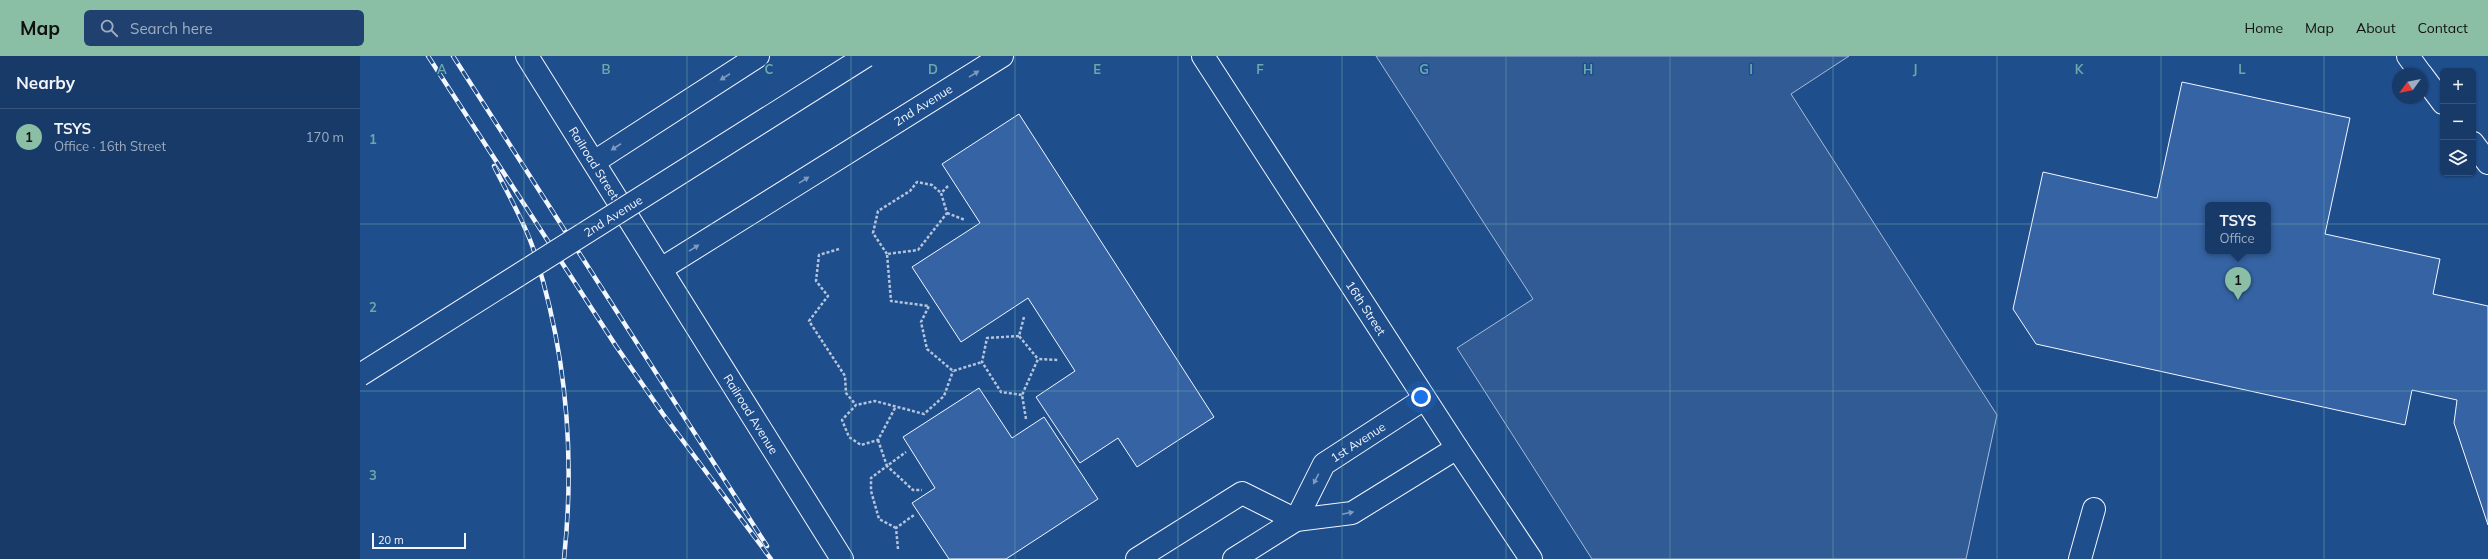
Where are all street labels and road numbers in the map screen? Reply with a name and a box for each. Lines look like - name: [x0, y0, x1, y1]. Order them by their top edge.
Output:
- street label: 2nd Avenue: [891, 81, 955, 129]
- street label: Railroad Street: [566, 124, 622, 202]
- street label: 2nd Avenue: [581, 192, 645, 240]
- street label: 16th Street: [1343, 278, 1389, 338]
- street label: Railroad Avenue: [720, 371, 782, 457]
- street label: 1st Avenue: [1328, 419, 1388, 465]

